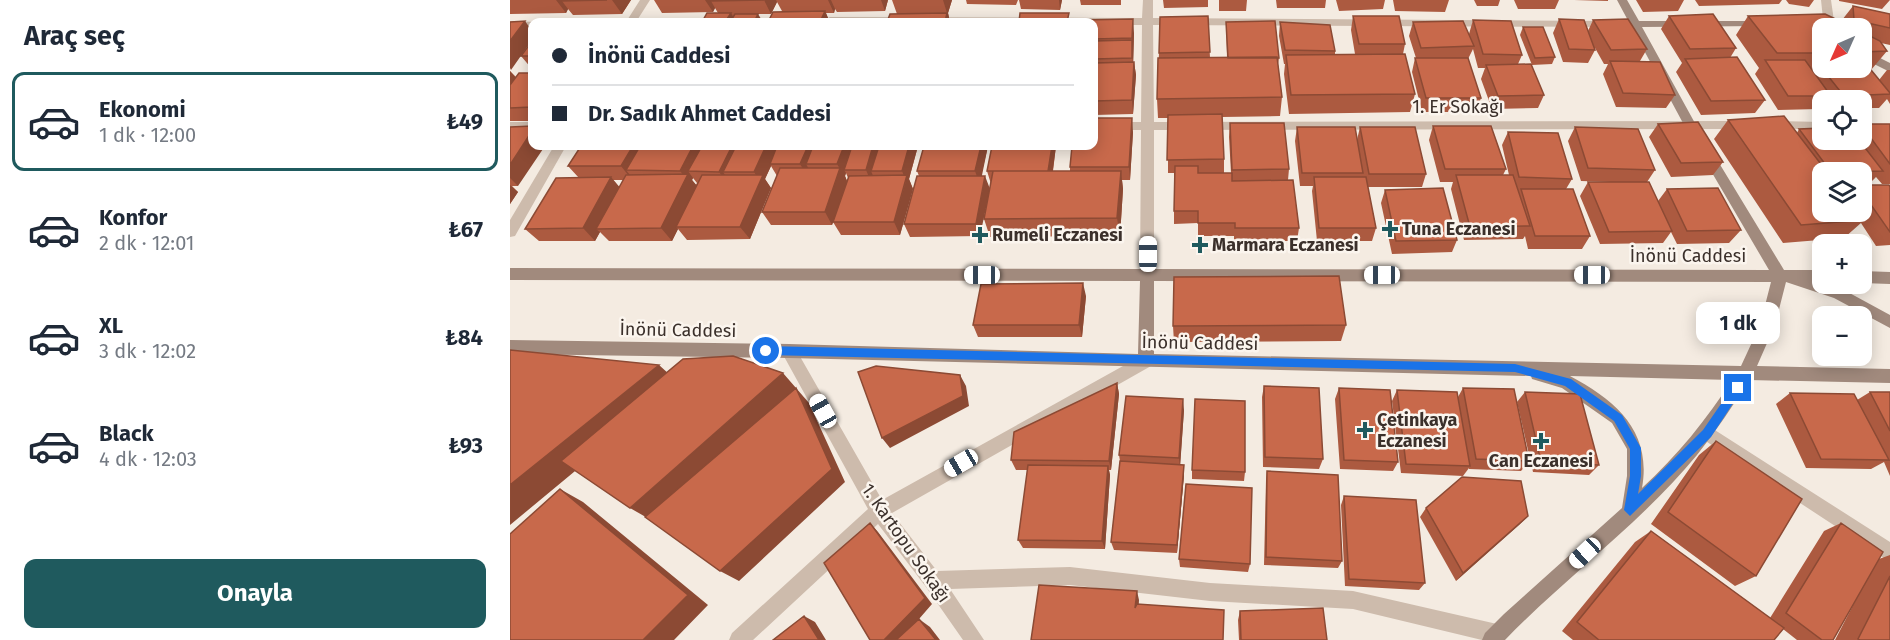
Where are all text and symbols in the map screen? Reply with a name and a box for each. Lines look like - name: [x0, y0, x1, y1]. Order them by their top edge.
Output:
- north arrow: [1812, 18, 1872, 78]
- map controls: [1812, 18, 1872, 366]
- text: Araç seç: [24, 20, 125, 52]
- text: İnönü Caddesi: [588, 42, 730, 69]
- button: locate: [1812, 90, 1872, 150]
- icon: car: [27, 95, 81, 149]
- text: Ekonomi: [99, 96, 186, 123]
- street label: 1. Er Sokağı: [1412, 96, 1504, 118]
- text: Dr. Sadık Ahmet Caddesi: [588, 100, 831, 127]
- text: ₺49: [446, 108, 483, 135]
- text: 1 dk · 12:00: [99, 123, 196, 147]
- button: layers: [1812, 162, 1872, 222]
- icon: car: [27, 203, 81, 257]
- text: Konfor: [99, 204, 167, 231]
- text: ₺67: [448, 216, 483, 243]
- place label: Tuna Eczanesi: [1402, 218, 1516, 240]
- marker: Tuna Eczanesi: [1383, 222, 1397, 236]
- place label: Rumeli Eczanesi: [992, 224, 1123, 246]
- marker: Rumeli Eczanesi: [973, 228, 987, 242]
- text: 2 dk · 12:01: [99, 231, 194, 255]
- place label: Marmara Eczanesi: [1212, 234, 1359, 256]
- button: +: [1812, 234, 1872, 294]
- car: [1139, 236, 1157, 272]
- marker: Marmara Eczanesi: [1193, 238, 1207, 252]
- street label: İnönü Caddesi: [1630, 245, 1746, 267]
- car: [964, 266, 1000, 284]
- car: [1364, 266, 1400, 284]
- car: [1574, 266, 1610, 284]
- callout: 1 dk: [1696, 301, 1780, 343]
- button: −: [1812, 306, 1872, 366]
- icon: car: [27, 311, 81, 365]
- text: 1 dk: [1719, 311, 1757, 335]
- text: XL: [99, 312, 123, 339]
- street label: İnönü Caddesi: [619, 318, 737, 342]
- text: ₺84: [445, 324, 483, 351]
- street label: İnönü Caddesi: [1141, 331, 1259, 355]
- route start: [752, 337, 779, 364]
- text: 3 dk · 12:02: [99, 339, 196, 363]
- route end: [1724, 374, 1751, 401]
- car: [806, 391, 840, 431]
- place label: Çetinkaya Eczanesi: [1377, 409, 1458, 452]
- icon: car: [27, 419, 81, 473]
- text: Black: [99, 420, 154, 447]
- marker: Çetinkaya Eczanesi: [1358, 423, 1372, 437]
- text: ₺93: [448, 432, 483, 459]
- marker: Can Eczanesi: [1534, 434, 1548, 448]
- car: [941, 446, 981, 480]
- text: 4 dk · 12:03: [99, 447, 197, 471]
- place label: Can Eczanesi: [1489, 450, 1593, 472]
- street label: 1. Kartopu Sokağı: [857, 479, 955, 607]
- car: [1566, 534, 1604, 572]
- button: Onayla: [24, 559, 486, 628]

